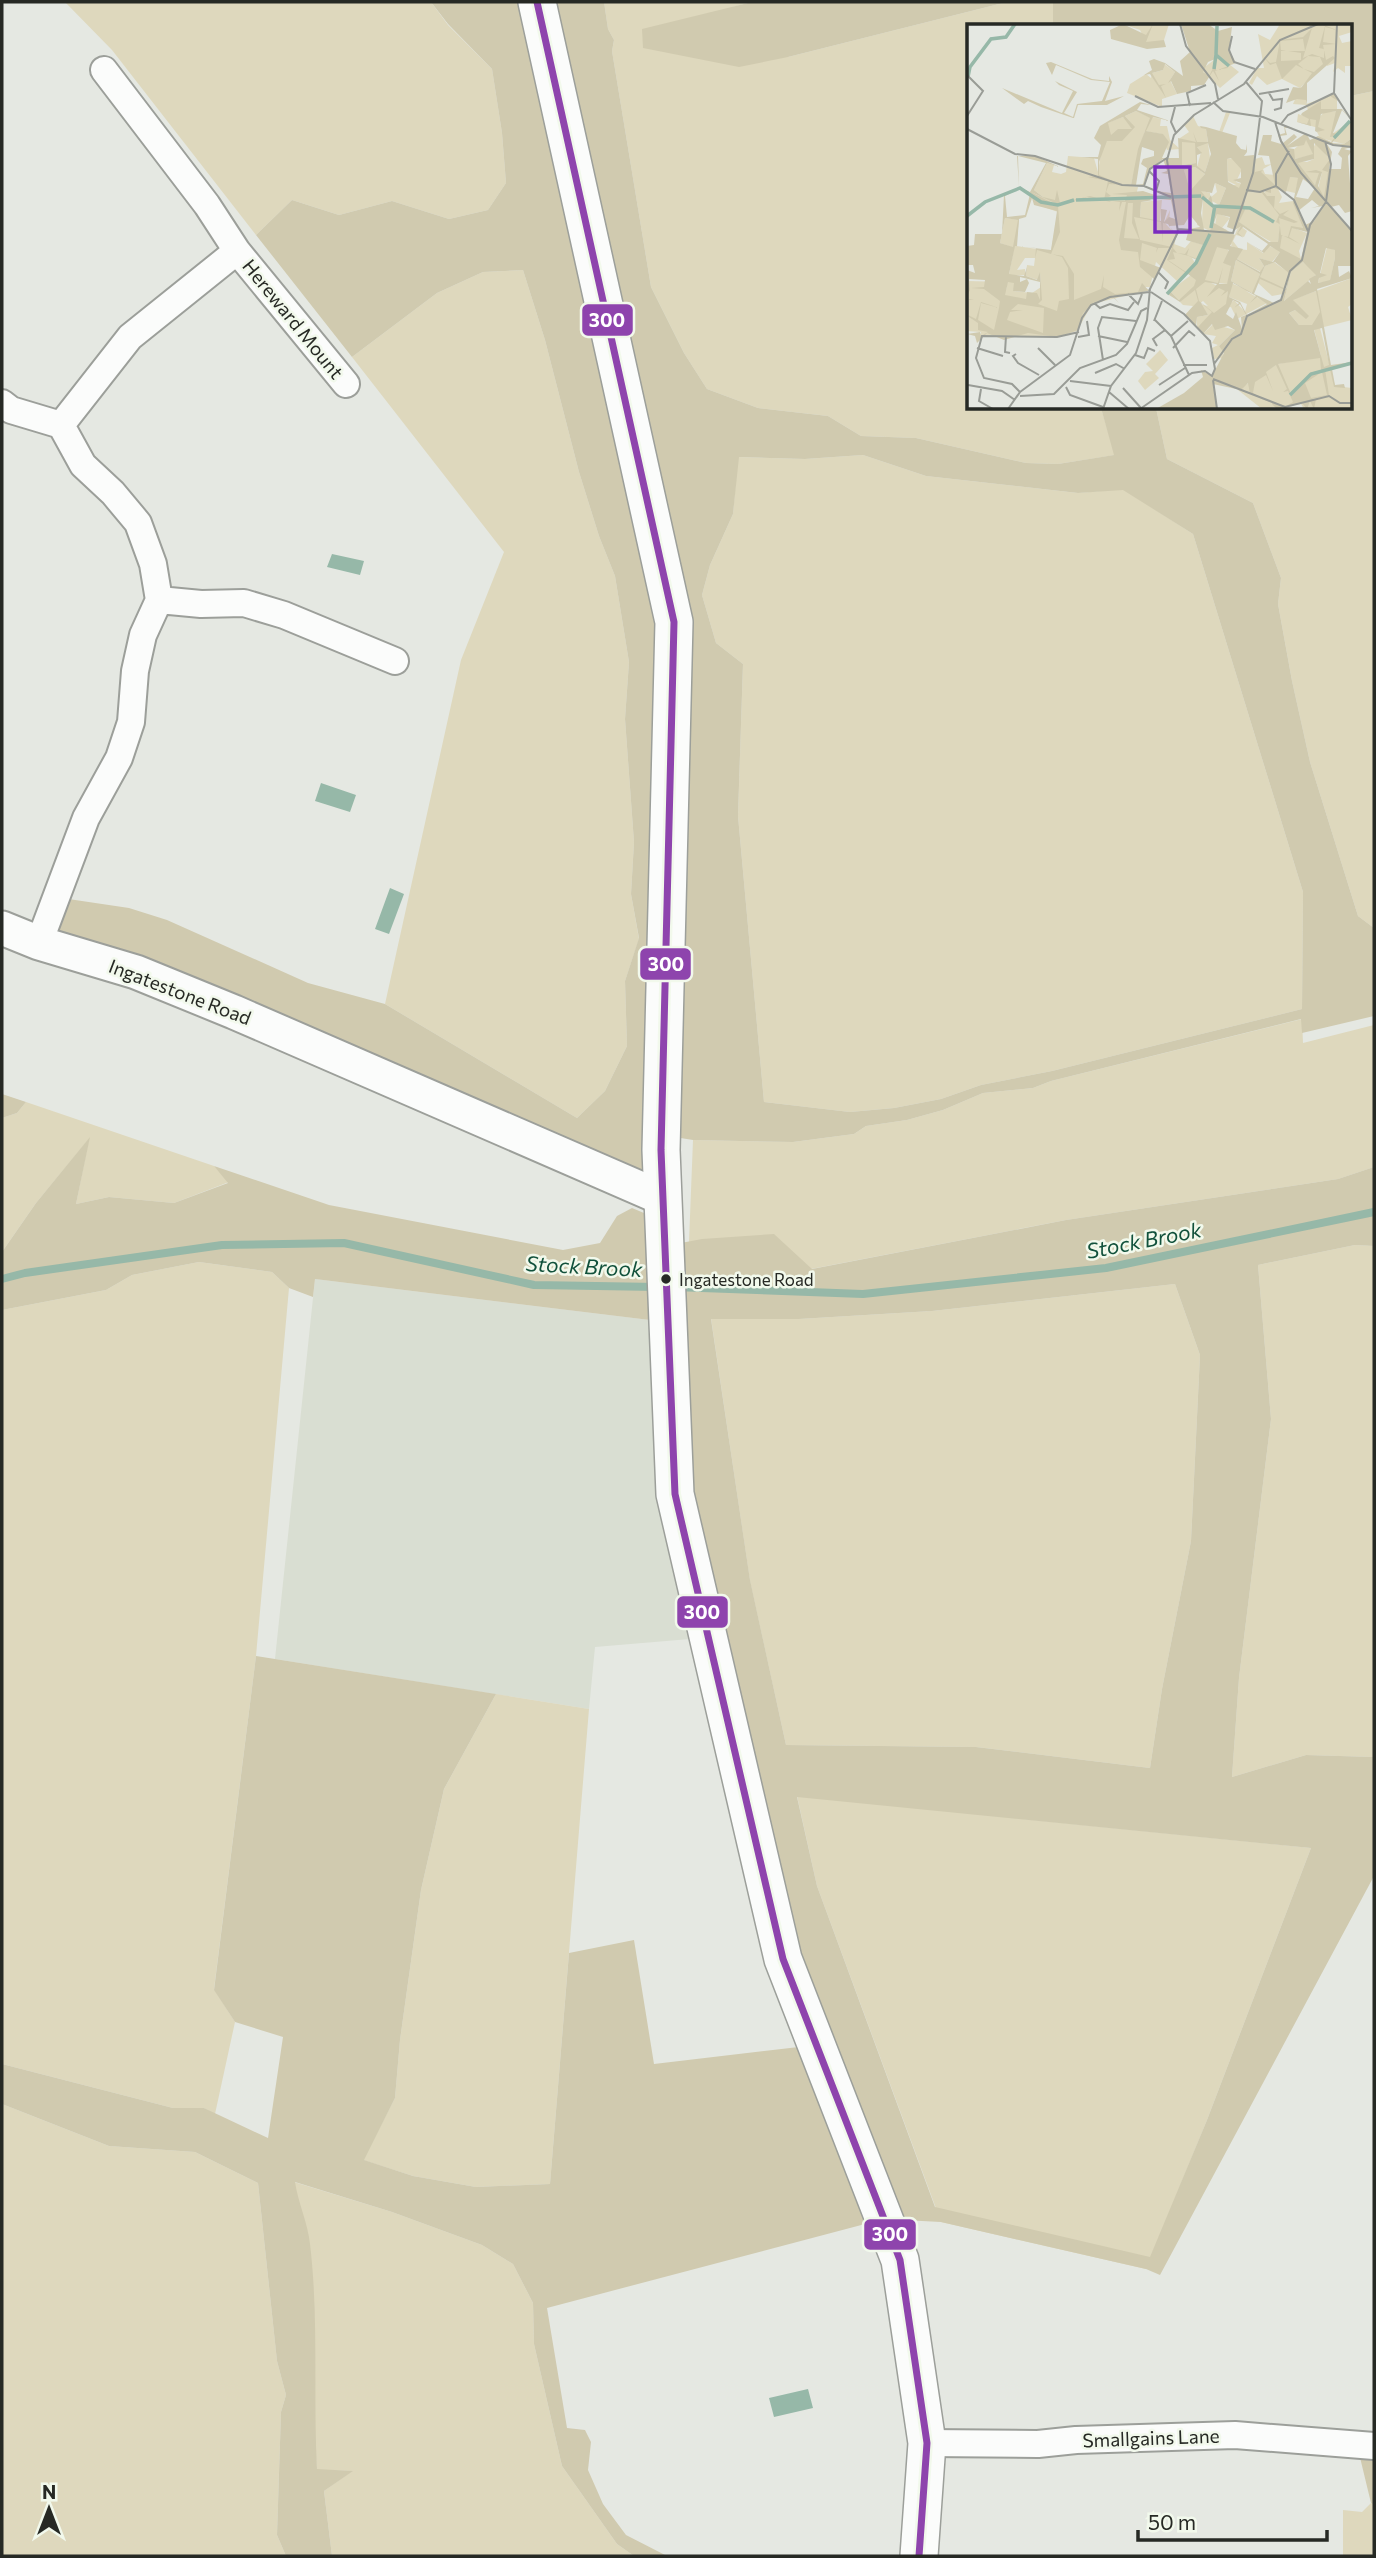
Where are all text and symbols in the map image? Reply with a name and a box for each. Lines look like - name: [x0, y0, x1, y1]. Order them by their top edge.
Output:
- inset map: [967, 24, 1352, 410]
- street label: Hereward Mount: [238, 254, 349, 383]
- line badge: 300: [581, 303, 634, 337]
- text: 300: [589, 308, 625, 331]
- line badge: 300: [639, 947, 692, 981]
- text: 300: [648, 952, 684, 975]
- street label: Ingatestone Road: [106, 954, 255, 1029]
- water label: Stock Brook: [1084, 1216, 1204, 1263]
- water label: Stock Brook: [525, 1250, 644, 1281]
- place label: Ingatestone Road: [679, 1269, 814, 1290]
- marker: Ingatestone Road: [659, 1272, 673, 1286]
- line badge: 300: [676, 1595, 729, 1629]
- text: 300: [684, 1600, 720, 1623]
- line badge: 300: [863, 2218, 917, 2251]
- text: 300: [872, 2222, 908, 2245]
- street label: Smallgains Lane: [1082, 2424, 1220, 2451]
- north arrow: [14, 2474, 84, 2544]
- text: N: [42, 2480, 56, 2503]
- scale bar: [1138, 2498, 1327, 2542]
- text: 50 m: [1148, 2509, 1196, 2534]

